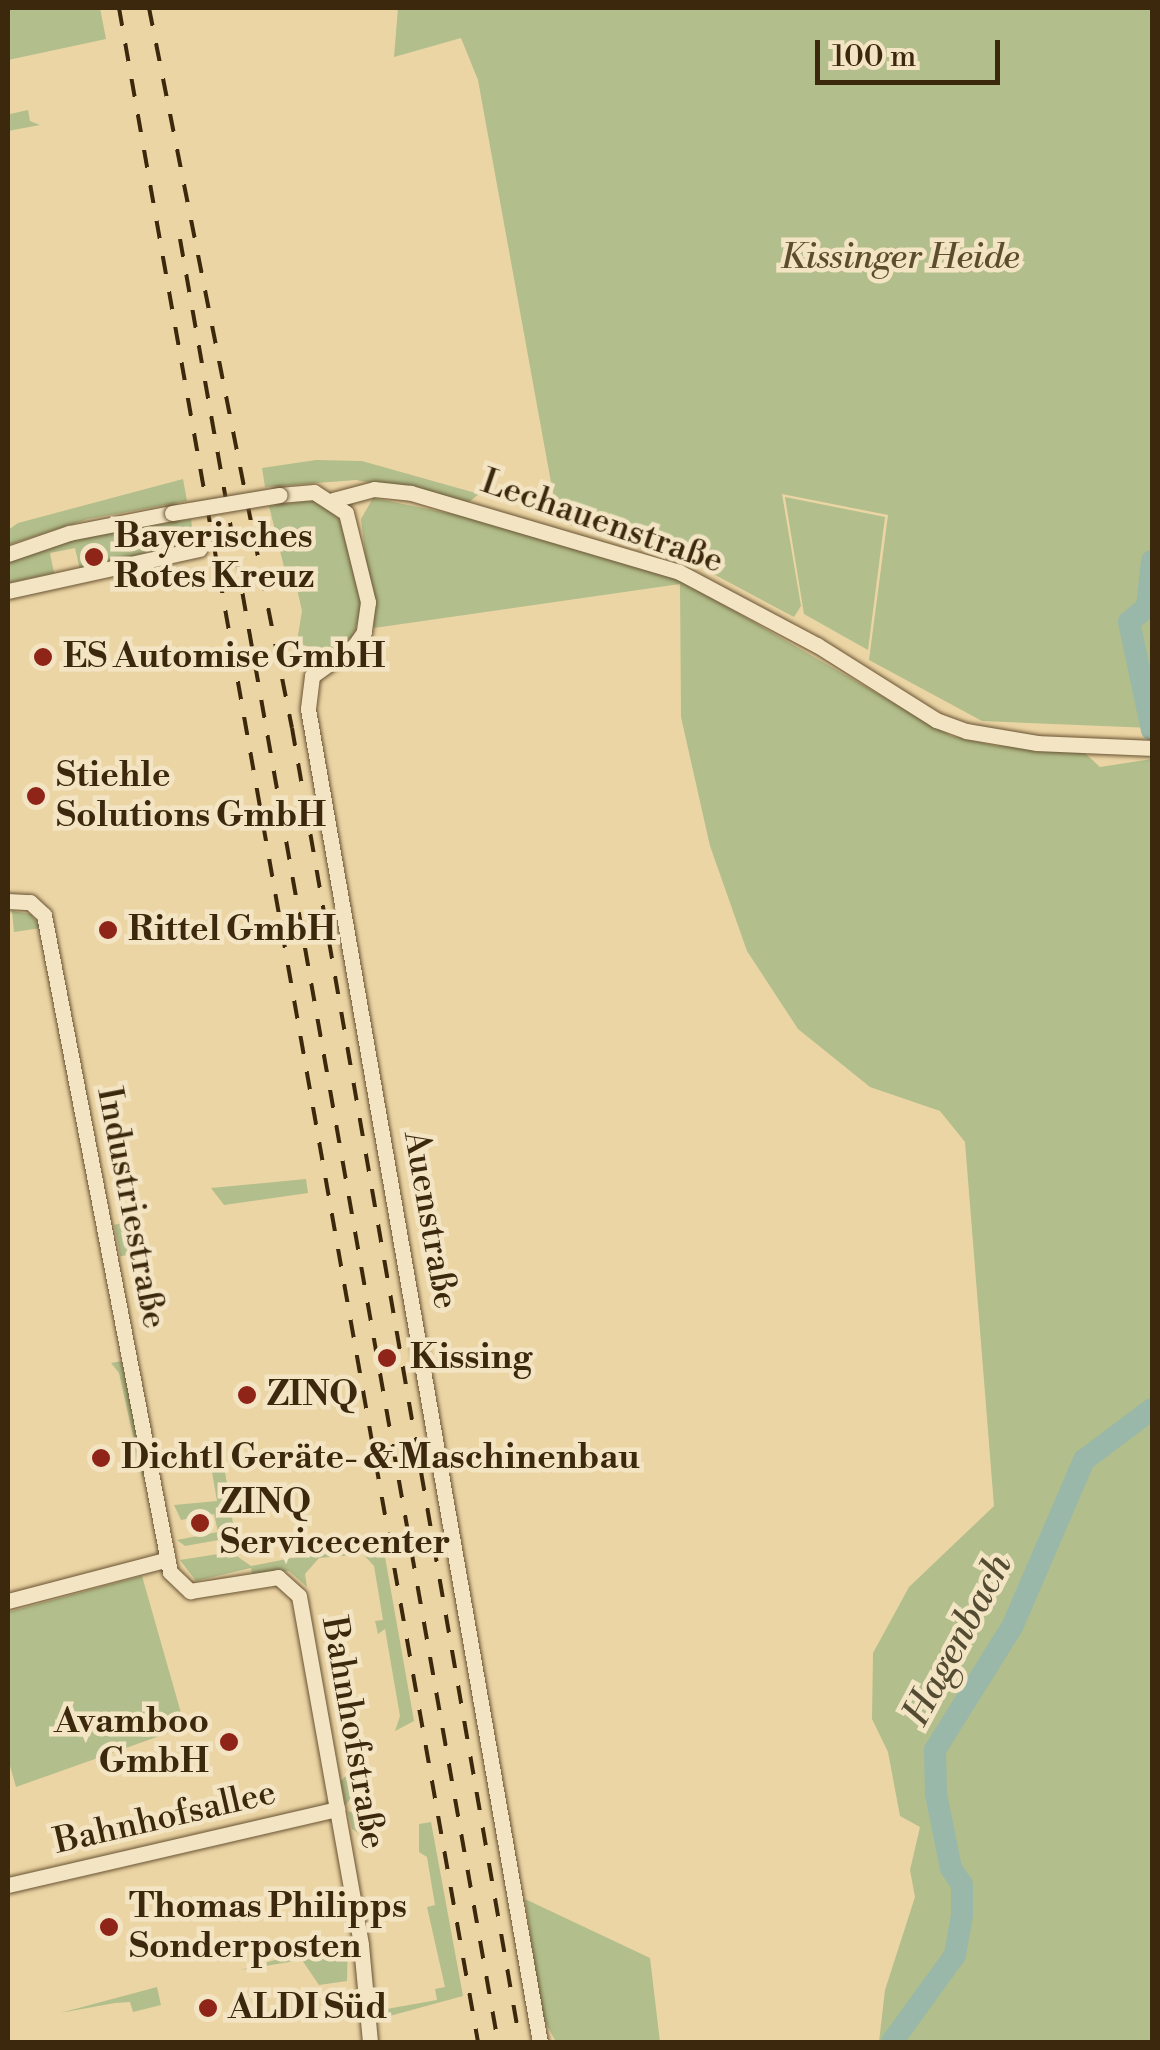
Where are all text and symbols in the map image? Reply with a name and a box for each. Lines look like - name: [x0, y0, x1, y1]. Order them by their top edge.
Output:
- scale bar: [820, 20, 1005, 82]
- text: 100 m: [832, 38, 916, 76]
- park label: Kissinger Heide: [780, 237, 1020, 279]
- street label: Lechauenstraße: [475, 461, 729, 583]
- place label: Bayerisches Rotes Kreuz: [114, 516, 314, 598]
- marker: Bayerisches Rotes Kreuz: [83, 546, 105, 568]
- place label: ES Automise GmbH: [63, 636, 386, 678]
- marker: ES Automise GmbH: [32, 646, 54, 668]
- place label: Stiehle Solutions GmbH: [56, 755, 326, 837]
- marker: Stiehle Solutions GmbH: [25, 785, 47, 807]
- place label: Rittel GmbH: [128, 909, 336, 951]
- marker: Rittel GmbH: [97, 919, 119, 941]
- street label: Industriestraße: [87, 1084, 175, 1332]
- street label: Auenstraße: [394, 1128, 466, 1312]
- place label: Kissing: [410, 1337, 532, 1379]
- marker: Kissing: [374, 1345, 400, 1371]
- place label: ZINQ: [267, 1374, 358, 1416]
- marker: ZINQ: [236, 1384, 258, 1406]
- place label: Dichtl Geräte- & Maschinenbau: [121, 1437, 640, 1479]
- marker: Dichtl Geräte- & Maschinenbau: [90, 1447, 112, 1469]
- place label: ZINQ Servicecenter: [220, 1482, 450, 1564]
- marker: ZINQ Servicecenter: [189, 1512, 211, 1534]
- water label: Hagenbach: [894, 1546, 1022, 1734]
- street label: Bahnhofstraße: [312, 1614, 394, 1852]
- place label: Avamboo GmbH: [54, 1701, 209, 1783]
- marker: Avamboo GmbH: [218, 1731, 240, 1753]
- street label: Bahnhofsallee: [50, 1772, 280, 1864]
- place label: Thomas Philipps Sonderposten: [129, 1886, 407, 1968]
- marker: Thomas Philipps Sonderposten: [98, 1916, 120, 1938]
- place label: ALDI Süd: [228, 1987, 387, 2029]
- marker: ALDI Süd: [197, 1997, 219, 2019]

